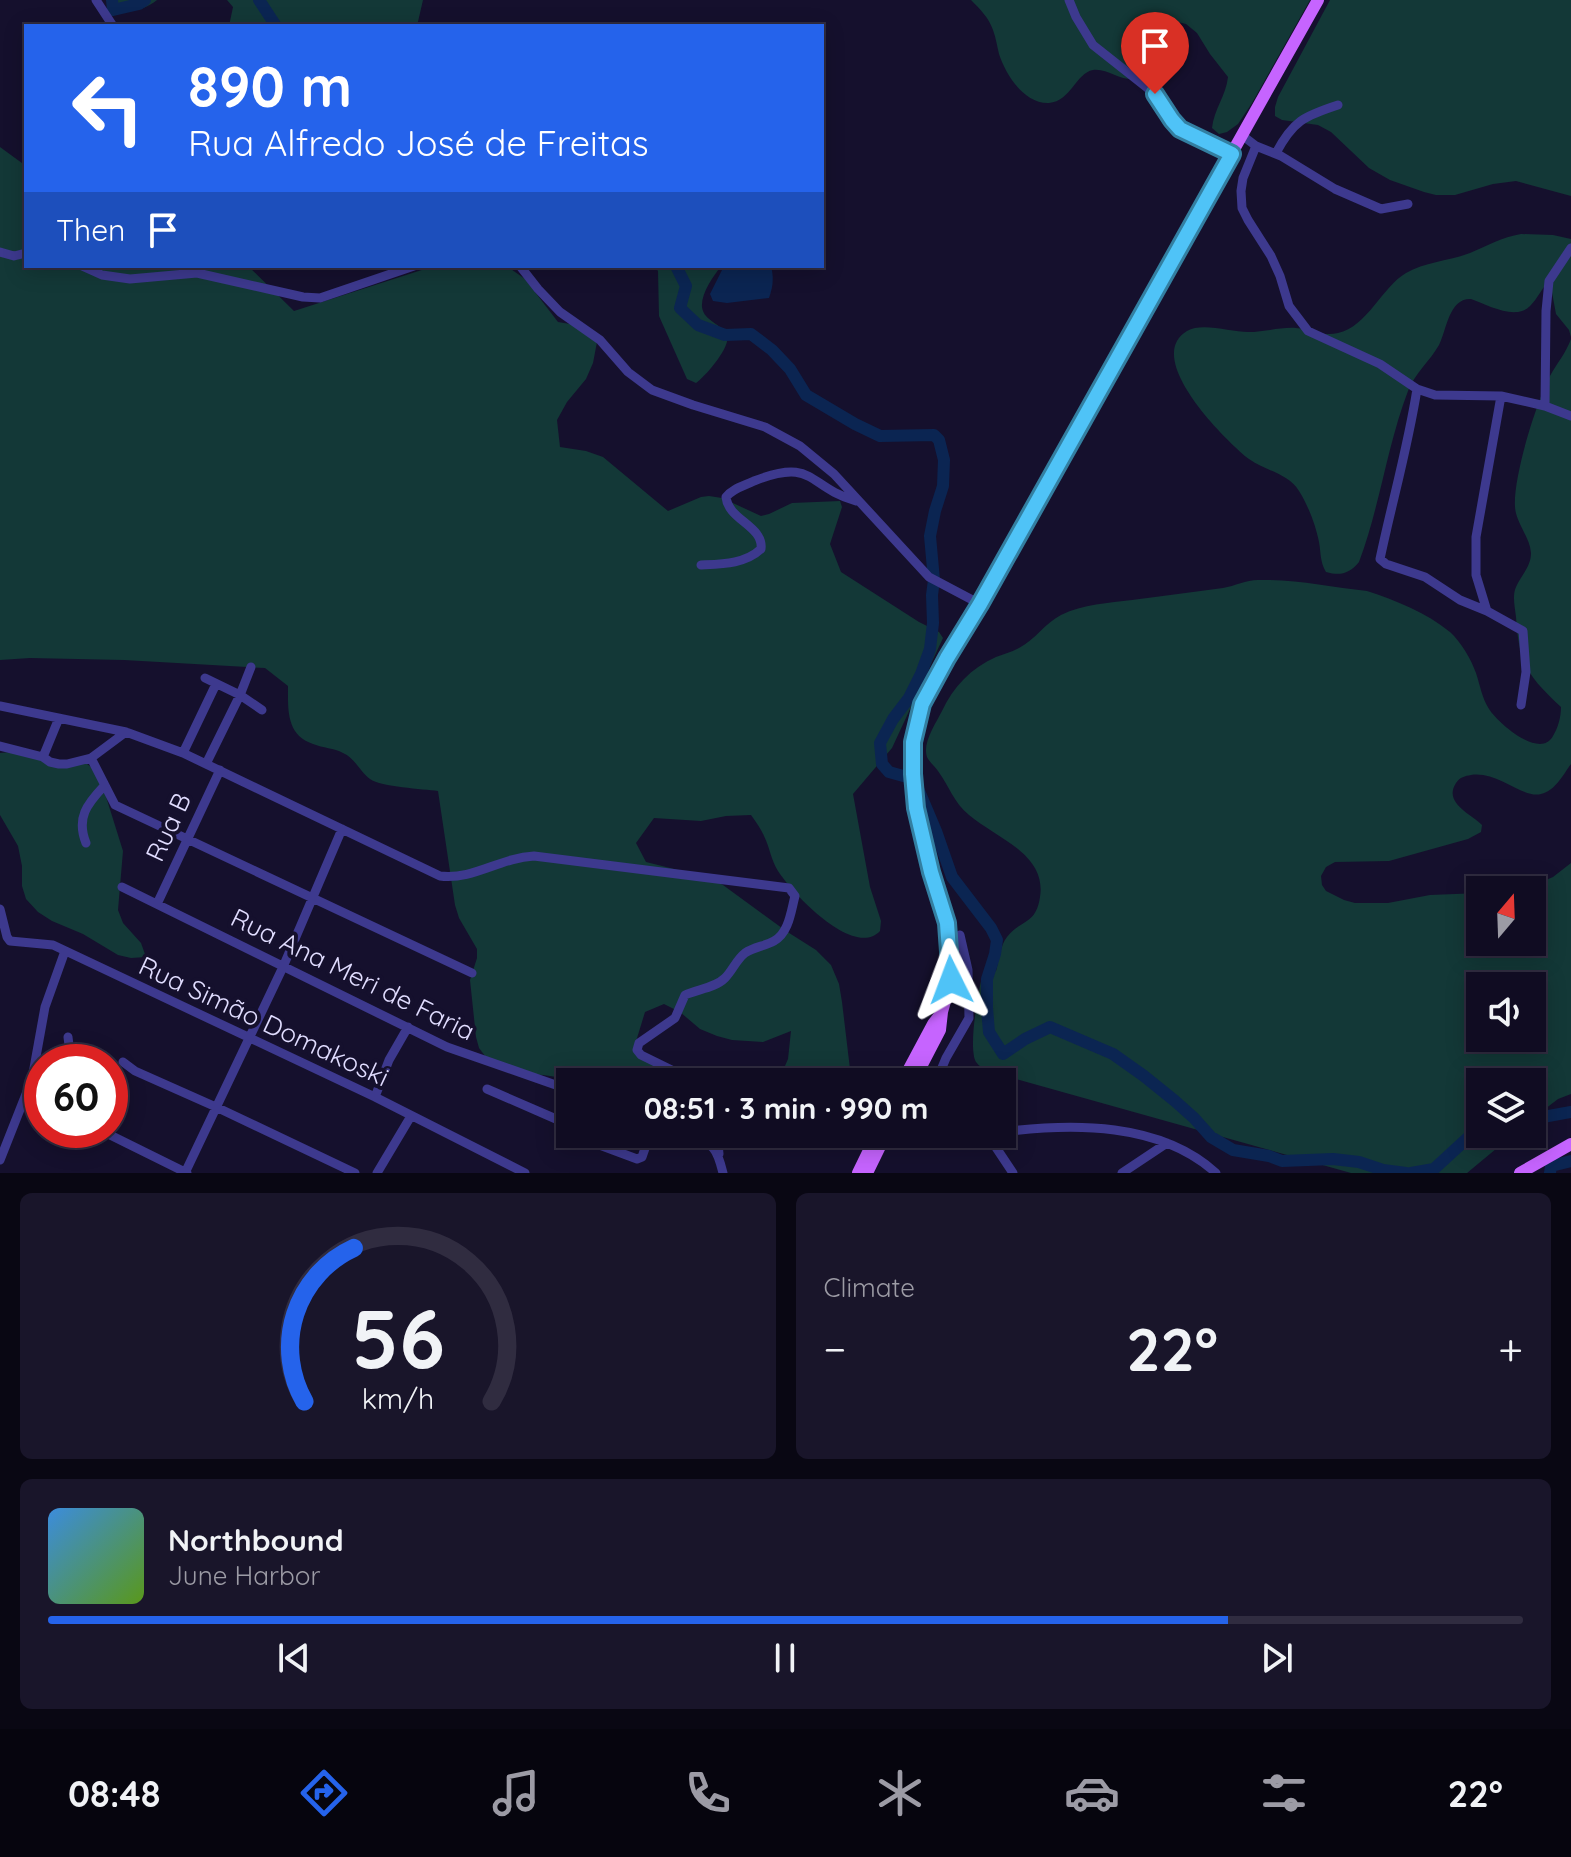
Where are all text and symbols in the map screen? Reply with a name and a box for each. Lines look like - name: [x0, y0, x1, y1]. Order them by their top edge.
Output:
- pin: [1121, 12, 1189, 94]
- icon: arrive: [1133, 24, 1177, 68]
- text: 890 m: [188, 51, 352, 121]
- icon: left: [56, 56, 160, 160]
- text: Rua Alfredo José de Freitas: [188, 120, 649, 165]
- icon: arrive: [141, 208, 185, 252]
- text: Then: [56, 211, 125, 249]
- street label: Rua B: [138, 788, 198, 866]
- north arrow: [1466, 876, 1546, 956]
- map controls: [1466, 876, 1546, 1148]
- street label: Rua Ana Meri de Faria: [226, 901, 480, 1047]
- position arrow: [909, 938, 993, 1022]
- street label: Rua Simão Domakoski: [134, 949, 394, 1093]
- button: sound: [1466, 972, 1546, 1052]
- speed limit sign: 60: [24, 1044, 128, 1148]
- button: layers: [1466, 1068, 1546, 1148]
- text: 08:51 · 3 min · 990 m: [644, 1089, 928, 1127]
- text: Climate: [824, 1271, 915, 1304]
- text: 56: [351, 1285, 445, 1389]
- text: 22°: [1126, 1311, 1218, 1386]
- text: −: [824, 1321, 846, 1376]
- text: +: [1498, 1321, 1523, 1376]
- text: km/h: [361, 1380, 434, 1416]
- text: Northbound: [168, 1521, 344, 1559]
- text: June Harbor: [168, 1559, 320, 1592]
- icon: previous: [272, 1636, 316, 1680]
- icon: pause: [763, 1636, 807, 1680]
- icon: next: [1255, 1636, 1299, 1680]
- icon: directions: [296, 1765, 352, 1821]
- icon: music: [488, 1765, 544, 1821]
- icon: phone: [680, 1765, 736, 1821]
- icon: climate: [872, 1765, 928, 1821]
- icon: car: [1064, 1765, 1120, 1821]
- icon: filters: [1256, 1765, 1312, 1821]
- text: 08:48: [68, 1771, 161, 1816]
- text: 22°: [1448, 1771, 1503, 1816]

